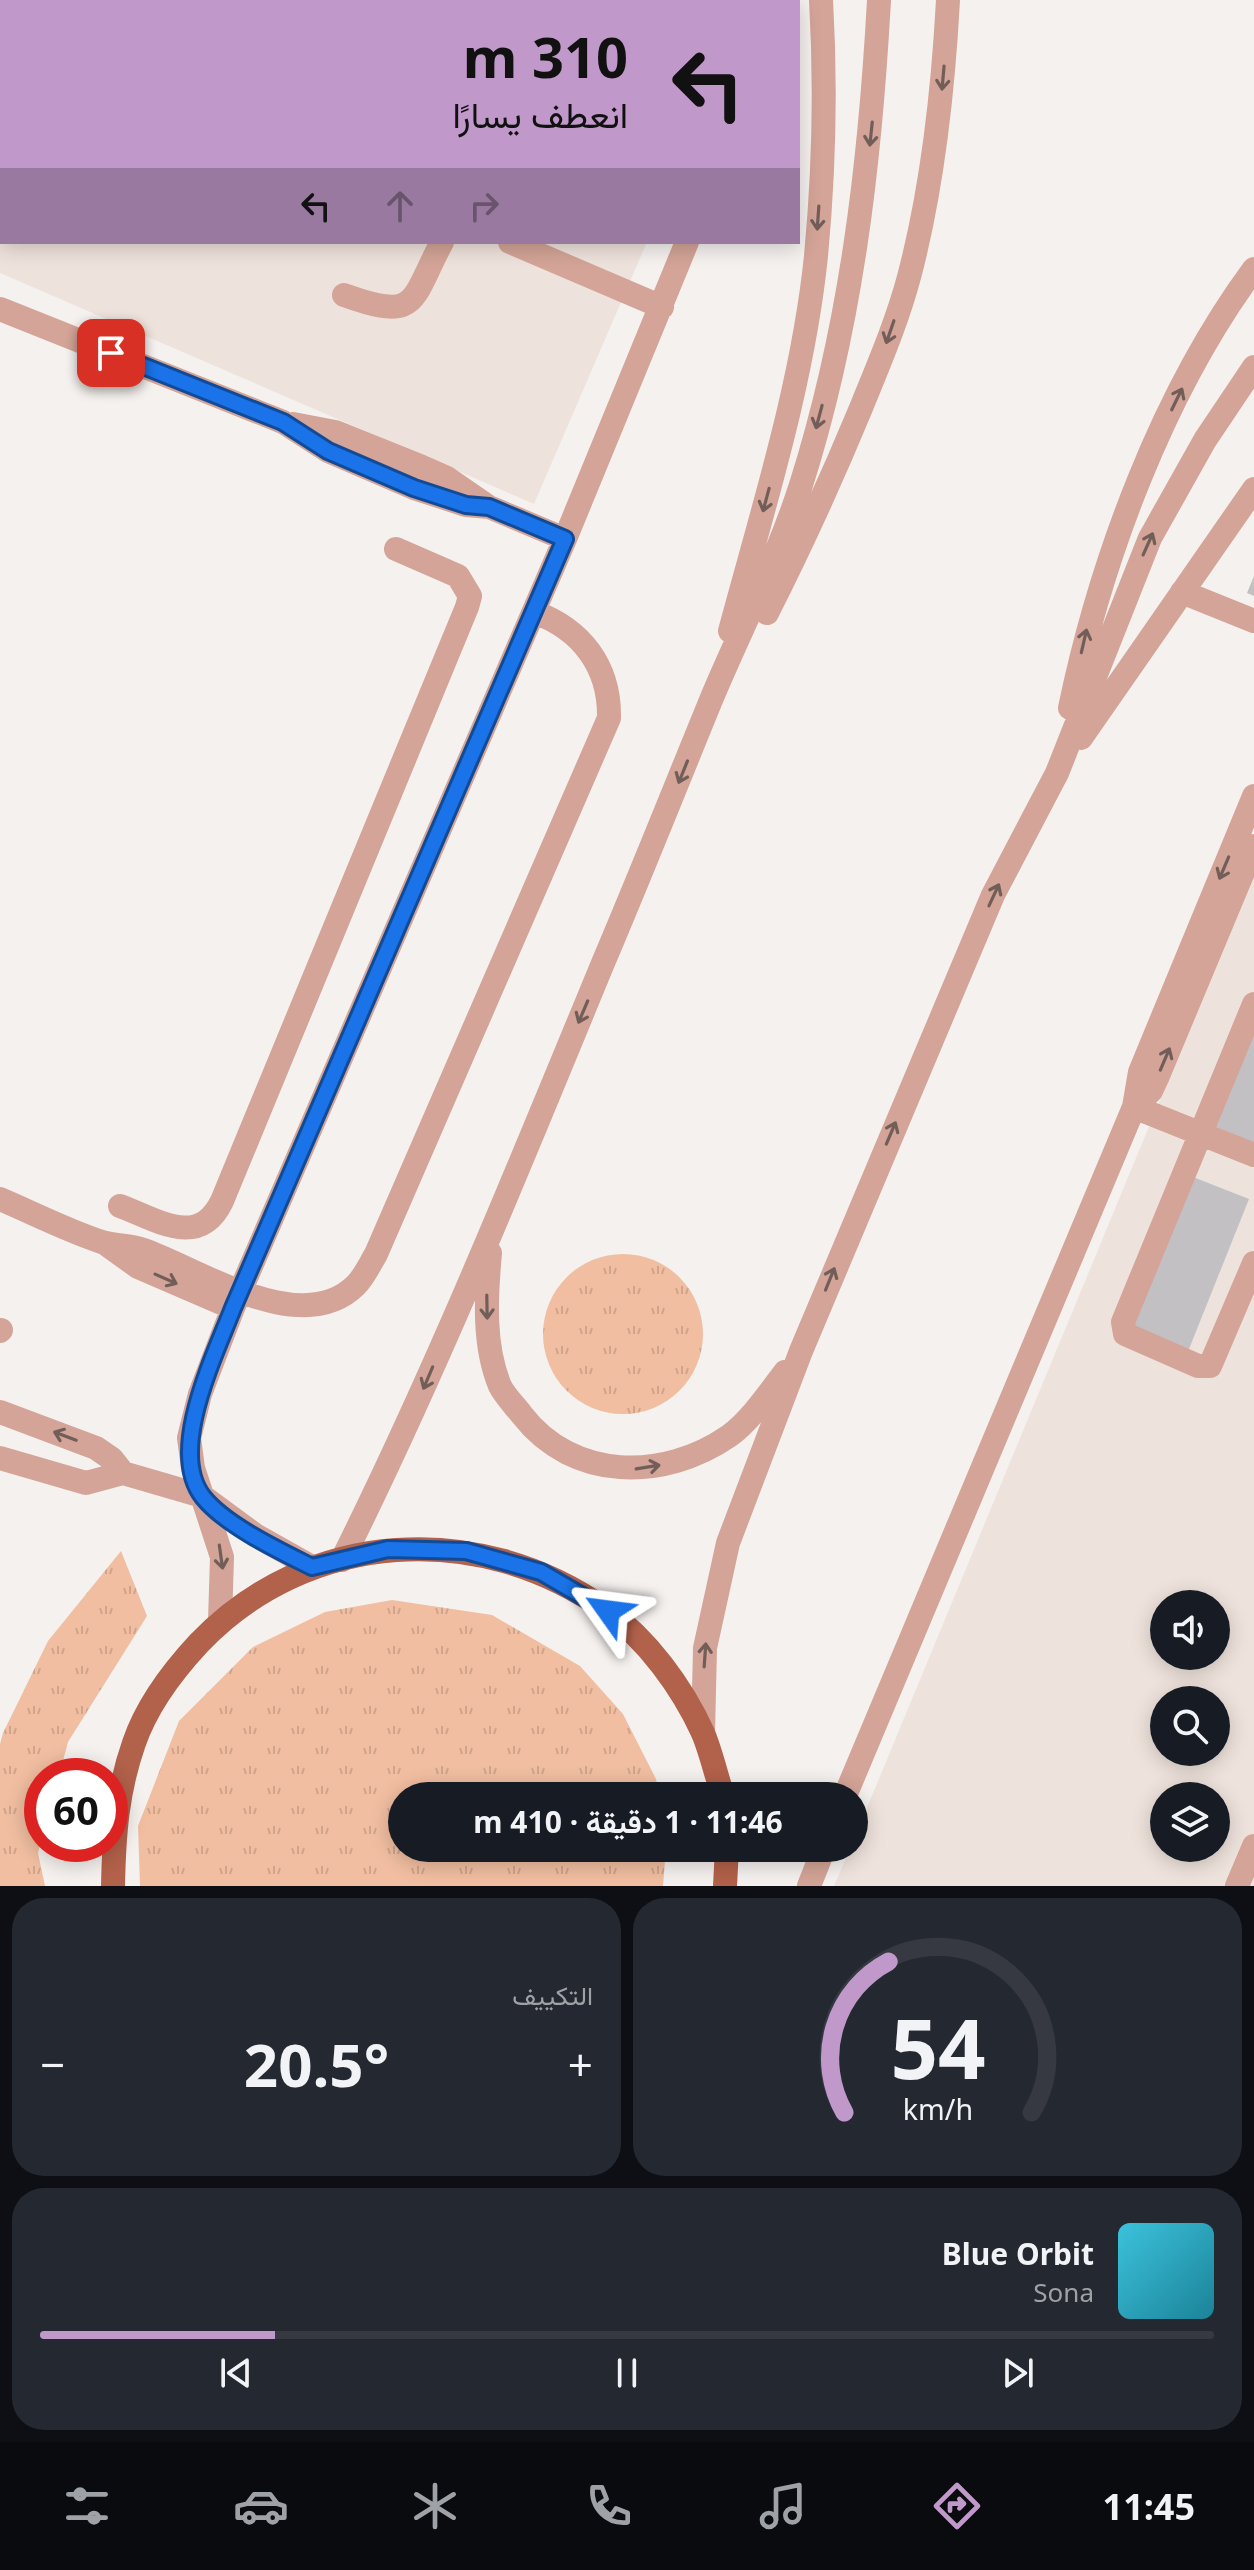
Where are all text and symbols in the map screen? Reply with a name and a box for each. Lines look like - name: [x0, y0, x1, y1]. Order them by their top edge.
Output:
- text: 310 m: [463, 18, 628, 94]
- icon: left: [656, 32, 760, 136]
- one-way arrow: [935, 64, 950, 91]
- text: انعطف يسارًا: [452, 90, 628, 139]
- one-way arrow: [863, 120, 878, 147]
- icon: left: [294, 184, 338, 228]
- icon: ahead: [378, 184, 422, 228]
- icon: right: [462, 184, 506, 228]
- one-way arrow: [810, 204, 825, 231]
- pin: [77, 319, 145, 387]
- one-way arrow: [882, 319, 897, 344]
- icon: arrive: [89, 331, 133, 375]
- one-way arrow: [1170, 388, 1185, 412]
- one-way arrow: [811, 403, 826, 429]
- one-way arrow: [757, 487, 772, 513]
- one-way arrow: [1141, 532, 1156, 557]
- one-way arrow: [1077, 629, 1092, 655]
- one-way arrow: [675, 759, 690, 784]
- one-way arrow: [1216, 855, 1230, 880]
- one-way arrow: [987, 883, 1002, 907]
- one-way arrow: [575, 999, 590, 1024]
- one-way arrow: [1159, 1047, 1174, 1072]
- one-way arrow: [884, 1121, 899, 1146]
- one-way arrow: [824, 1267, 838, 1292]
- one-way arrow: [153, 1273, 178, 1288]
- one-way arrow: [479, 1293, 495, 1320]
- one-way arrow: [420, 1365, 435, 1390]
- one-way arrow: [53, 1428, 78, 1442]
- one-way arrow: [635, 1459, 660, 1474]
- one-way arrow: [214, 1544, 229, 1569]
- position arrow: [566, 1569, 650, 1653]
- map controls: [1150, 1590, 1230, 1862]
- button: sound: [1150, 1590, 1230, 1670]
- one-way arrow: [698, 1642, 713, 1669]
- button: search: [1150, 1686, 1230, 1766]
- speed limit sign: 60: [24, 1758, 128, 1862]
- button: layers: [1150, 1782, 1230, 1862]
- text: 11:46 · 1 دقيقة · 410 m: [473, 1801, 783, 1842]
- text: التكييف: [512, 1977, 593, 2013]
- text: 54: [890, 1990, 985, 2103]
- text: 20.5°: [244, 2023, 389, 2105]
- text: −: [40, 2034, 65, 2094]
- text: +: [568, 2034, 593, 2094]
- text: km/h: [902, 2089, 973, 2128]
- text: Blue Orbit: [942, 2233, 1094, 2274]
- text: Sona: [1033, 2274, 1094, 2310]
- icon: previous: [214, 2351, 258, 2395]
- icon: pause: [605, 2351, 649, 2395]
- icon: next: [996, 2351, 1040, 2395]
- icon: filters: [59, 2478, 115, 2534]
- icon: car: [233, 2478, 289, 2534]
- icon: climate: [407, 2478, 463, 2534]
- icon: phone: [581, 2478, 637, 2534]
- icon: music: [755, 2478, 811, 2534]
- icon: directions: [929, 2478, 985, 2534]
- text: 11:45: [1103, 2482, 1195, 2531]

